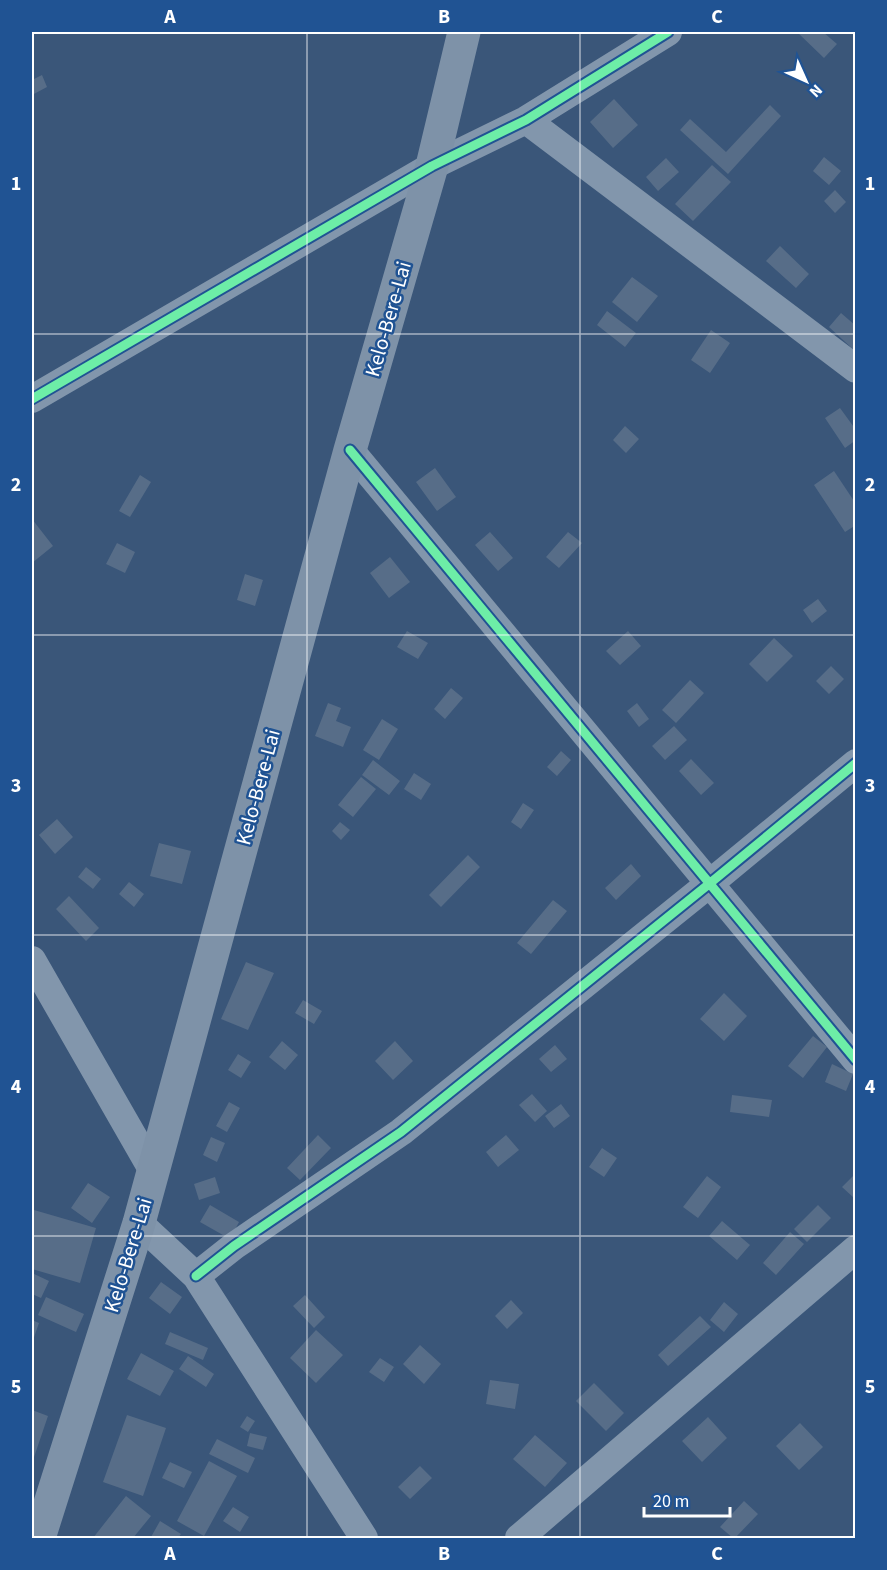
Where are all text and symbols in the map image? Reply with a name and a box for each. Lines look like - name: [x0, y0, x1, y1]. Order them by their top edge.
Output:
- text: A: [163, 3, 176, 31]
- text: B: [438, 3, 450, 31]
- text: C: [711, 3, 723, 31]
- north arrow: [776, 51, 836, 111]
- text: N: [804, 79, 827, 102]
- text: 1: [11, 170, 21, 198]
- text: 1: [865, 170, 875, 198]
- street label: Kelo-Bere-Lai: [357, 258, 419, 380]
- text: 2: [11, 471, 21, 499]
- text: 2: [865, 471, 875, 499]
- street label: Kelo-Bere-Lai: [228, 726, 288, 848]
- text: 3: [11, 772, 21, 800]
- text: 3: [865, 772, 875, 800]
- text: 4: [11, 1073, 22, 1101]
- text: 4: [865, 1073, 876, 1101]
- street label: Kelo-Bere-Lai: [96, 1194, 160, 1316]
- text: 5: [11, 1373, 21, 1401]
- text: 5: [865, 1373, 875, 1401]
- scale bar: [644, 1480, 730, 1518]
- text: 20 m: [653, 1489, 689, 1514]
- text: A: [163, 1540, 176, 1568]
- text: B: [438, 1540, 450, 1568]
- text: C: [711, 1540, 723, 1568]

